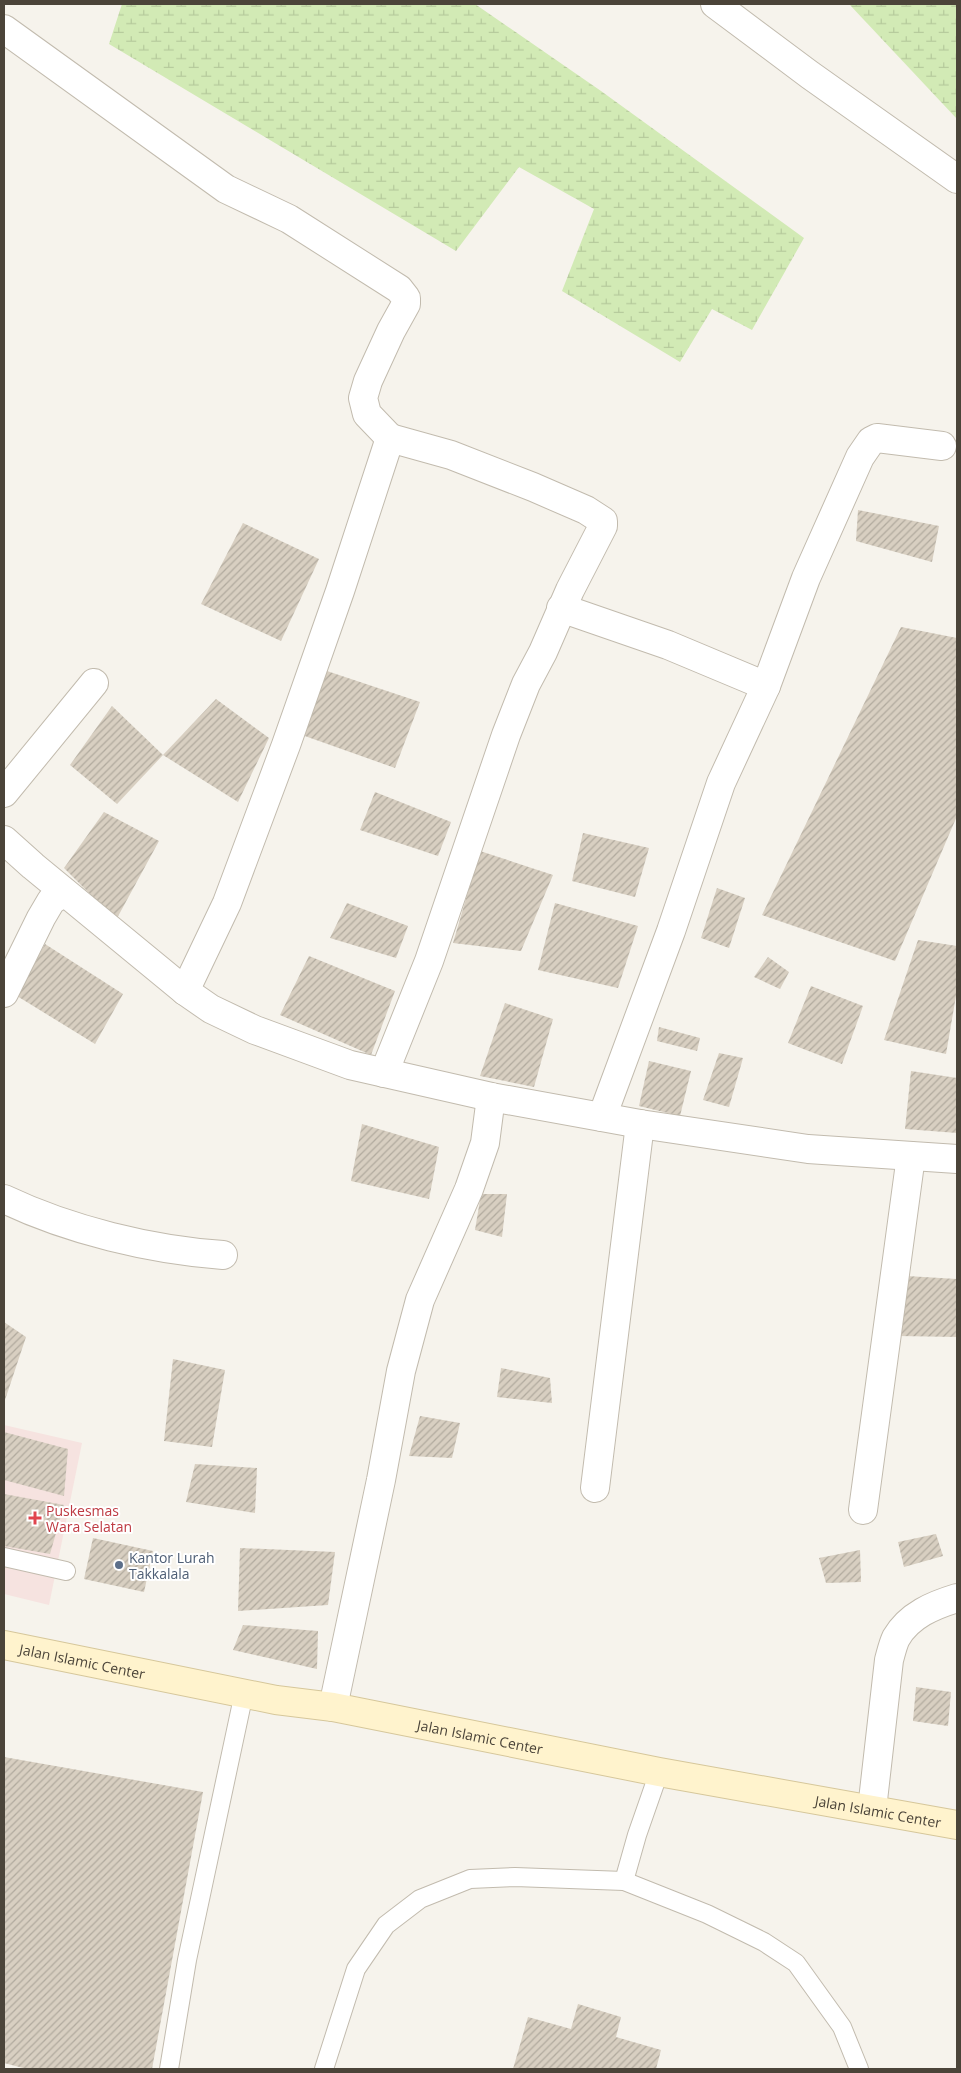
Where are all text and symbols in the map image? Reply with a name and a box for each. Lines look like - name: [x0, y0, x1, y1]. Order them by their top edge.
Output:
- place label: Puskesmas Wara Selatan: [46, 1501, 132, 1536]
- marker: Puskesmas Wara Selatan: [28, 1511, 42, 1525]
- place label: Kantor Lurah Takkalala: [129, 1548, 215, 1583]
- marker: Kantor Lurah Takkalala: [113, 1559, 125, 1571]
- street label: Jalan Islamic Center: [16, 1638, 147, 1683]
- street label: Jalan Islamic Center: [414, 1714, 545, 1758]
- street label: Jalan Islamic Center: [812, 1790, 943, 1832]

